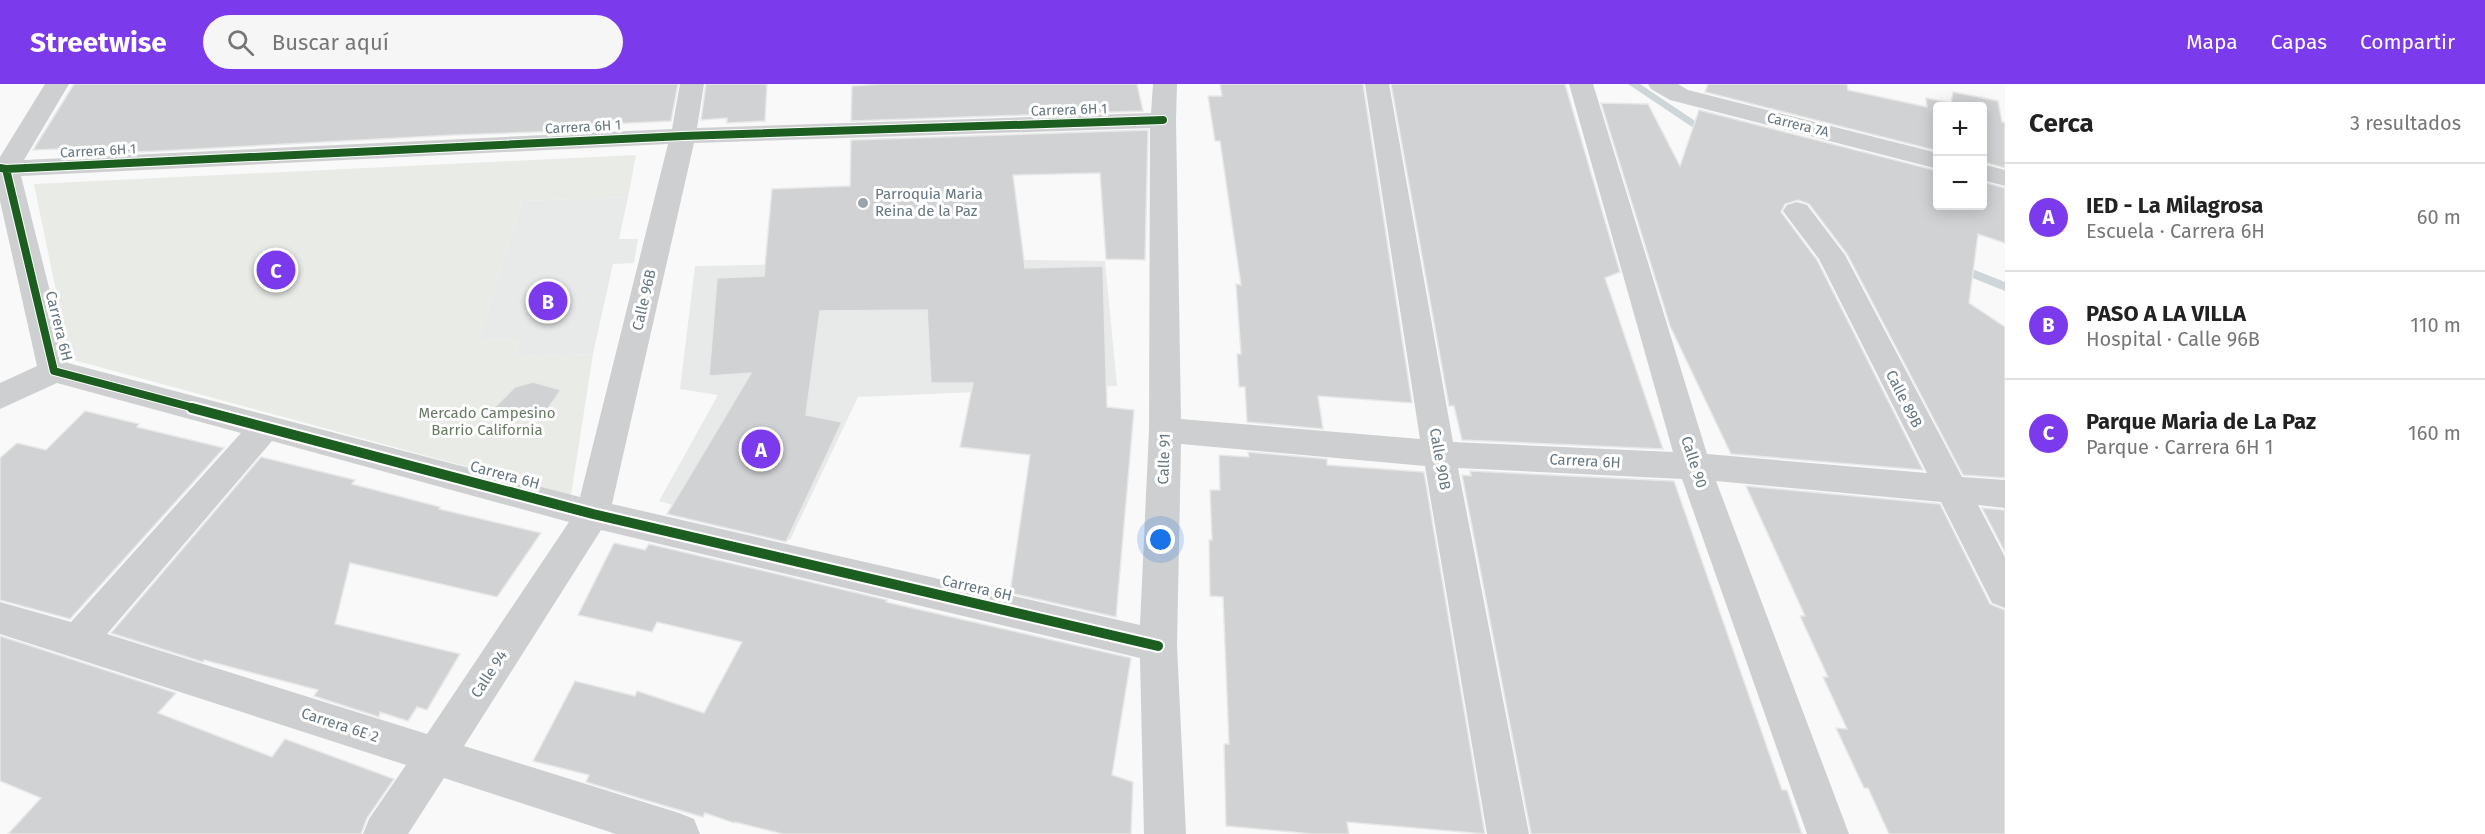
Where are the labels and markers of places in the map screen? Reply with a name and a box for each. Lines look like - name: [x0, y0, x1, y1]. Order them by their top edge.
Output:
- place label: Parroquia Maria Reina de la Paz: [875, 185, 983, 220]
- marker: Parroquia Maria Reina de la Paz: [856, 196, 870, 210]
- pin: C: [256, 248, 296, 292]
- pin: B: [528, 278, 568, 324]
- pin: A: [742, 426, 780, 472]

